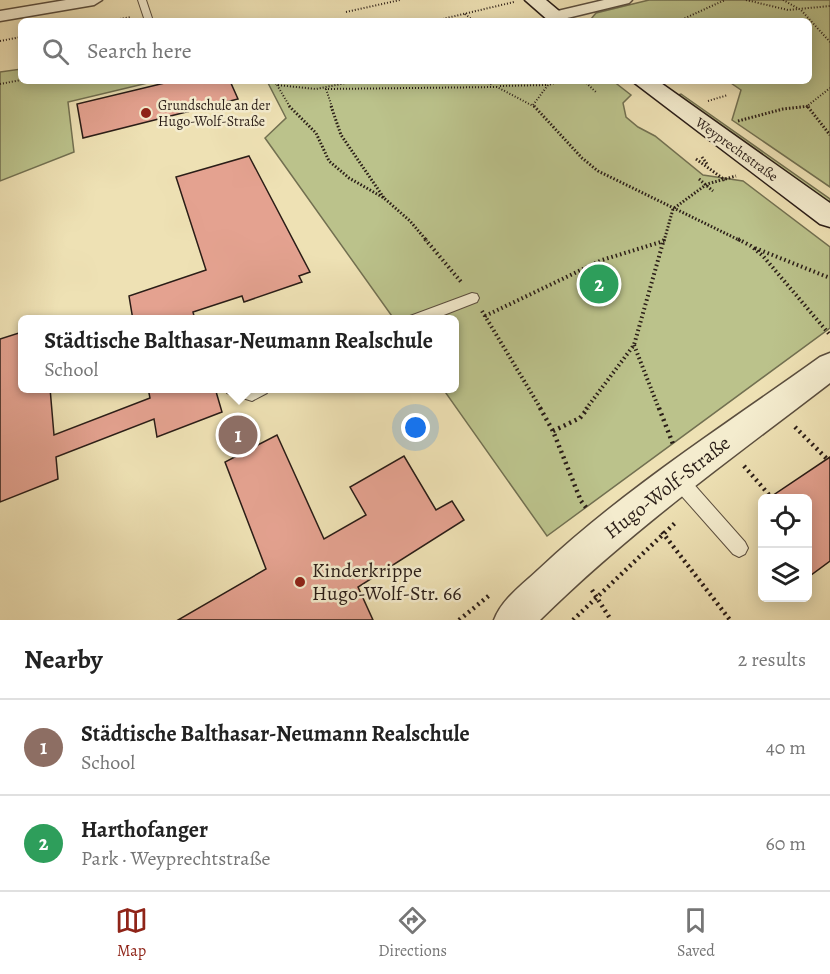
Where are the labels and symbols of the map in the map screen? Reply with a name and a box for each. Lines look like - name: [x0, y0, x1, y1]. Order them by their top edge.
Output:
- place label: Grundschule an der Hugo-Wolf-Straße: [158, 96, 271, 131]
- marker: Grundschule an der Hugo-Wolf-Straße: [139, 106, 153, 120]
- street label: Weyprechtstraße: [691, 112, 782, 186]
- pin: 2: [580, 262, 618, 306]
- pin: 1: [218, 412, 258, 458]
- your location: [401, 413, 430, 442]
- street label: Hugo-Wolf-Straße: [599, 430, 736, 545]
- place label: Kinderkrippe Hugo-Wolf-Str. 66: [312, 557, 461, 607]
- marker: Kinderkrippe Hugo-Wolf-Str. 66: [293, 575, 307, 589]

